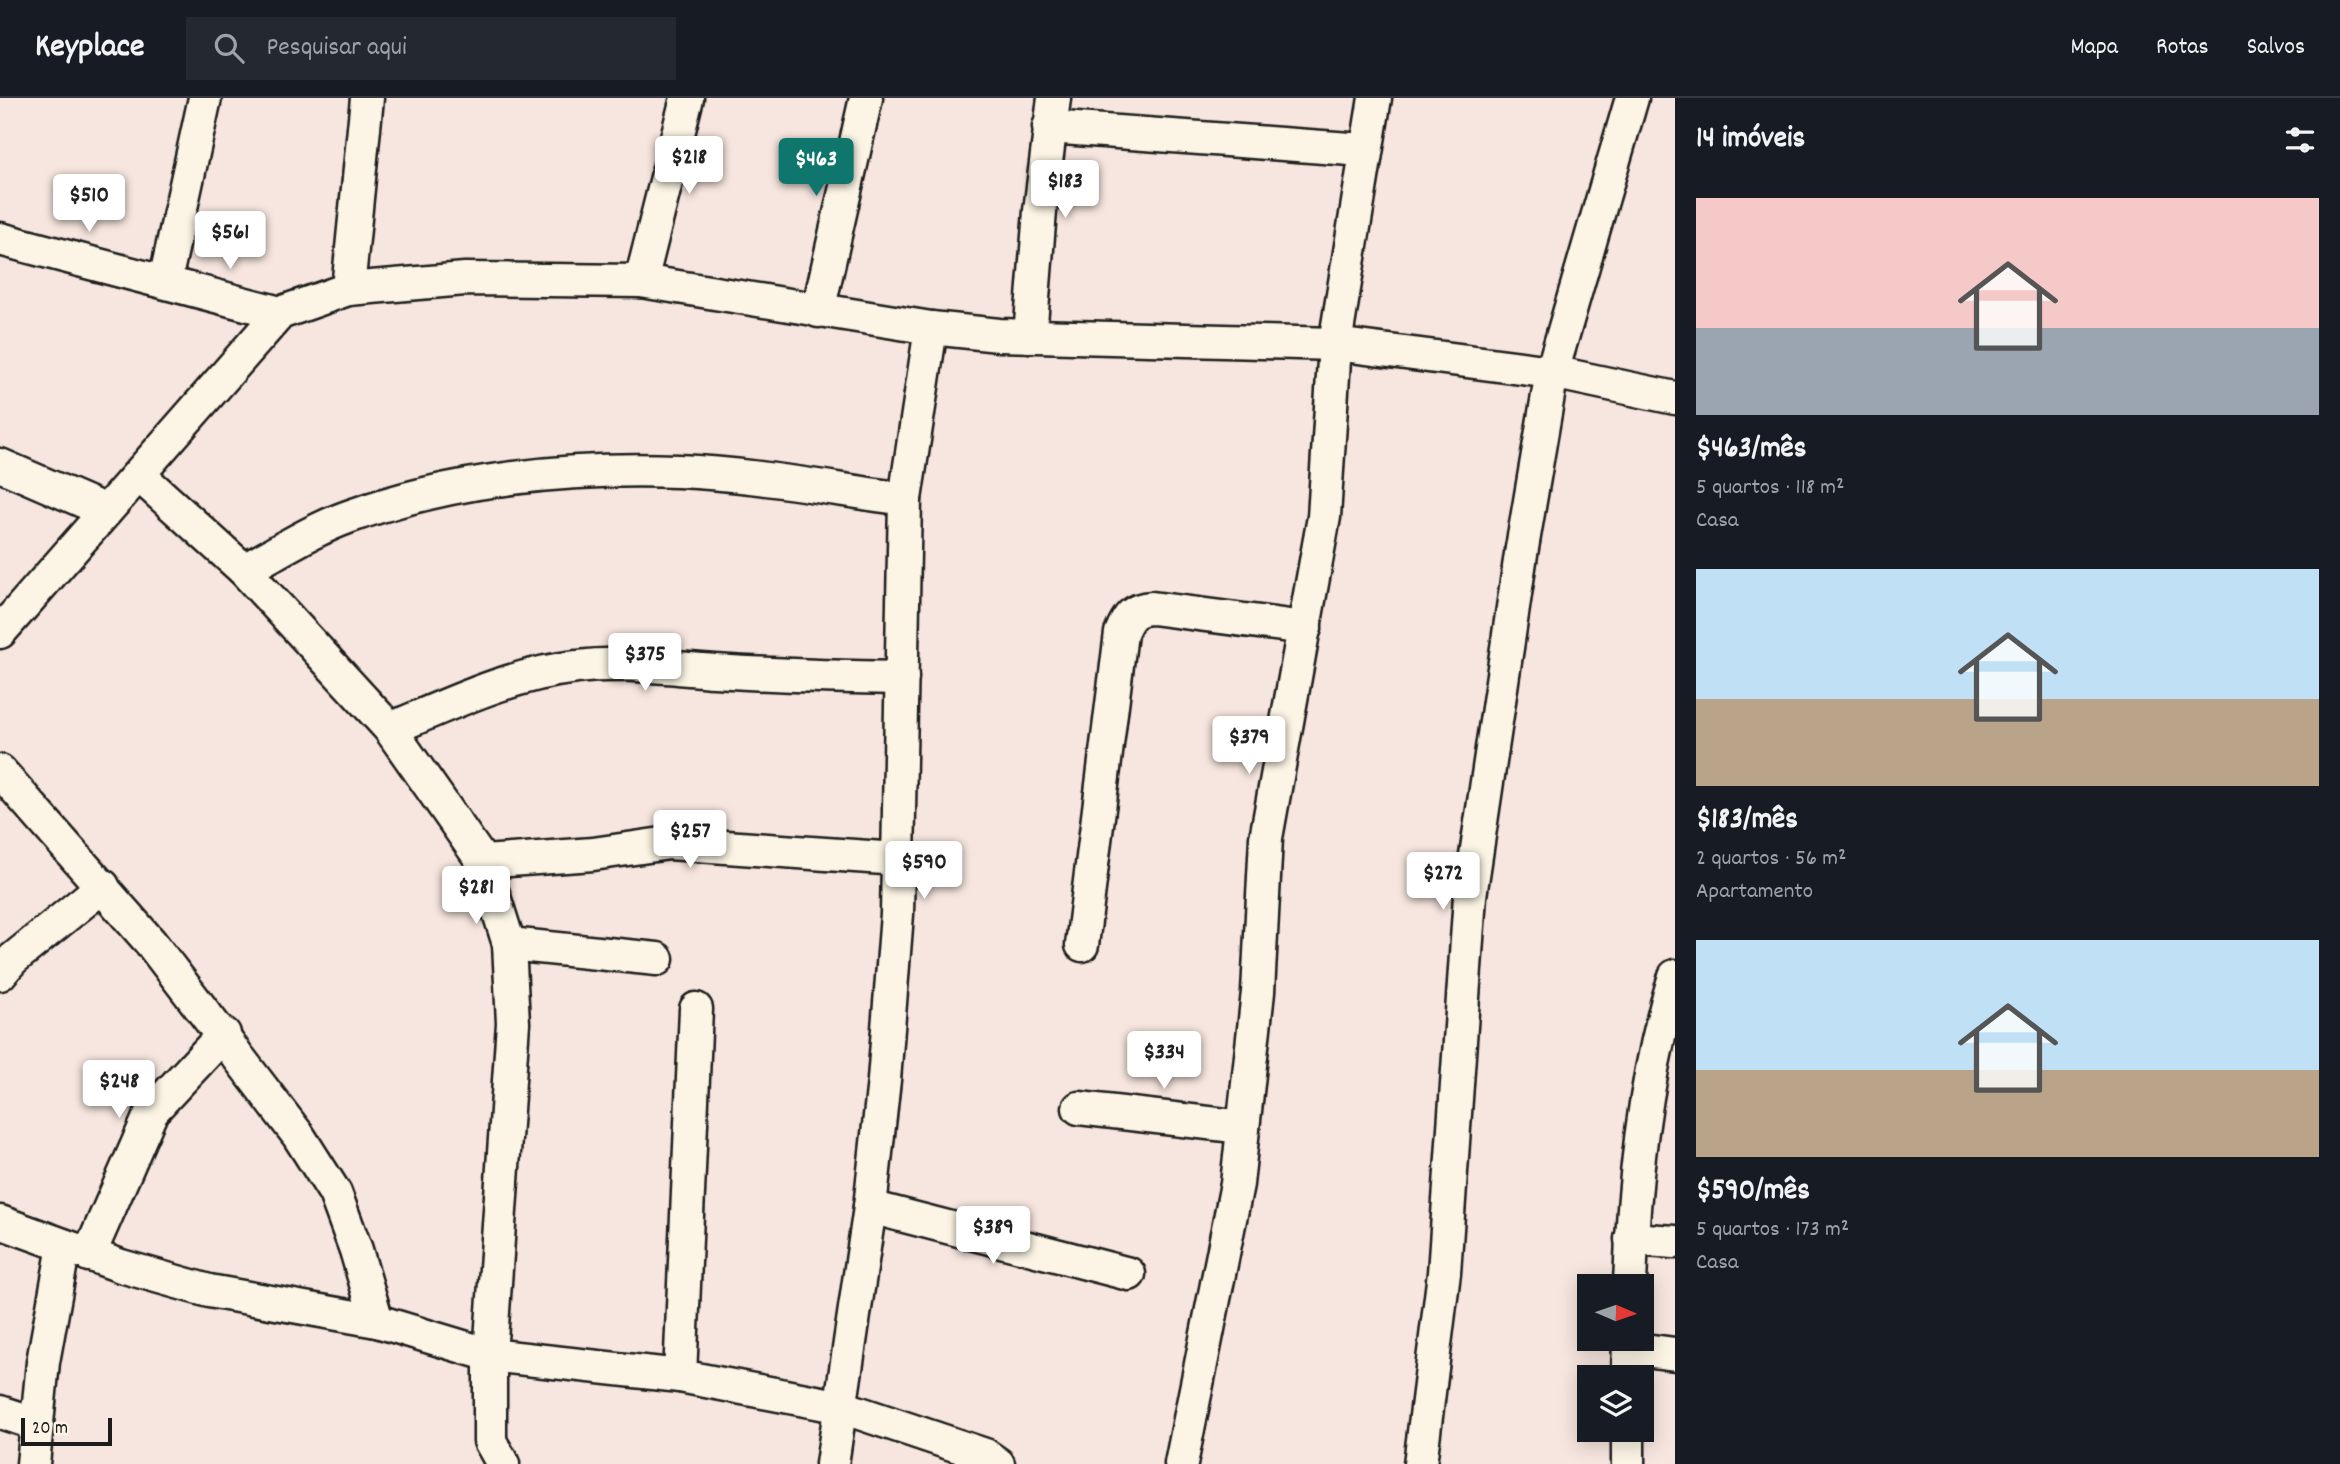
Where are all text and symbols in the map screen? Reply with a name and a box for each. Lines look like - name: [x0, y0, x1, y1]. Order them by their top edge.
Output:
- search box: [186, 17, 676, 80]
- text: Keyplace: [35, 25, 144, 72]
- icon: search: [210, 29, 248, 67]
- text: Pesquisar aqui: [266, 30, 407, 67]
- text: Mapa: [2070, 31, 2118, 65]
- text: Rotas: [2156, 31, 2209, 65]
- text: Salvos: [2247, 31, 2305, 65]
- text: 14 imóveis: [1696, 119, 1805, 162]
- icon: filters: [2281, 121, 2319, 159]
- pin: $218: [648, 136, 730, 196]
- pin: $463: [775, 139, 857, 198]
- text: $218: [671, 142, 707, 175]
- text: $463: [795, 144, 837, 177]
- pin: $183: [1024, 160, 1106, 220]
- text: $183: [1047, 166, 1083, 199]
- pin: $510: [48, 174, 130, 234]
- text: $510: [69, 180, 109, 213]
- pin: $561: [189, 212, 271, 271]
- text: $561: [211, 217, 249, 250]
- icon: home: [1945, 243, 2071, 369]
- text: $463/mês: [1696, 429, 1806, 472]
- text: 5 quartos · 118 m²: [1696, 472, 1844, 505]
- text: Casa: [1696, 505, 1739, 538]
- icon: home: [1945, 614, 2071, 740]
- pin: $375: [604, 634, 686, 693]
- text: $375: [624, 639, 666, 672]
- pin: $379: [1208, 716, 1290, 776]
- text: $379: [1228, 722, 1270, 755]
- text: $183/mês: [1696, 800, 1798, 843]
- pin: $257: [649, 810, 731, 870]
- text: $257: [669, 816, 711, 849]
- pin: $590: [883, 842, 965, 901]
- text: 2 quartos · 56 m²: [1696, 843, 1846, 876]
- text: $590: [901, 847, 947, 880]
- pin: $272: [1402, 852, 1484, 912]
- text: $272: [1423, 858, 1463, 891]
- pin: $281: [435, 866, 517, 926]
- text: $281: [458, 872, 494, 905]
- text: Apartamento: [1696, 876, 1813, 909]
- icon: home: [1945, 985, 2071, 1111]
- pin: $334: [1123, 1032, 1205, 1091]
- text: $334: [1143, 1037, 1185, 1070]
- pin: $248: [78, 1060, 160, 1120]
- text: $248: [99, 1066, 139, 1099]
- text: $590/mês: [1696, 1171, 1810, 1214]
- pin: $389: [952, 1206, 1034, 1266]
- text: $389: [972, 1212, 1014, 1245]
- text: 5 quartos · 173 m²: [1696, 1214, 1849, 1247]
- text: Casa: [1696, 1247, 1739, 1280]
- north arrow: [1577, 1274, 1654, 1351]
- map controls: [1577, 1274, 1654, 1442]
- button: layers: [1577, 1365, 1654, 1442]
- scale bar: [21, 1415, 112, 1447]
- text: 20 m: [32, 1416, 68, 1443]

